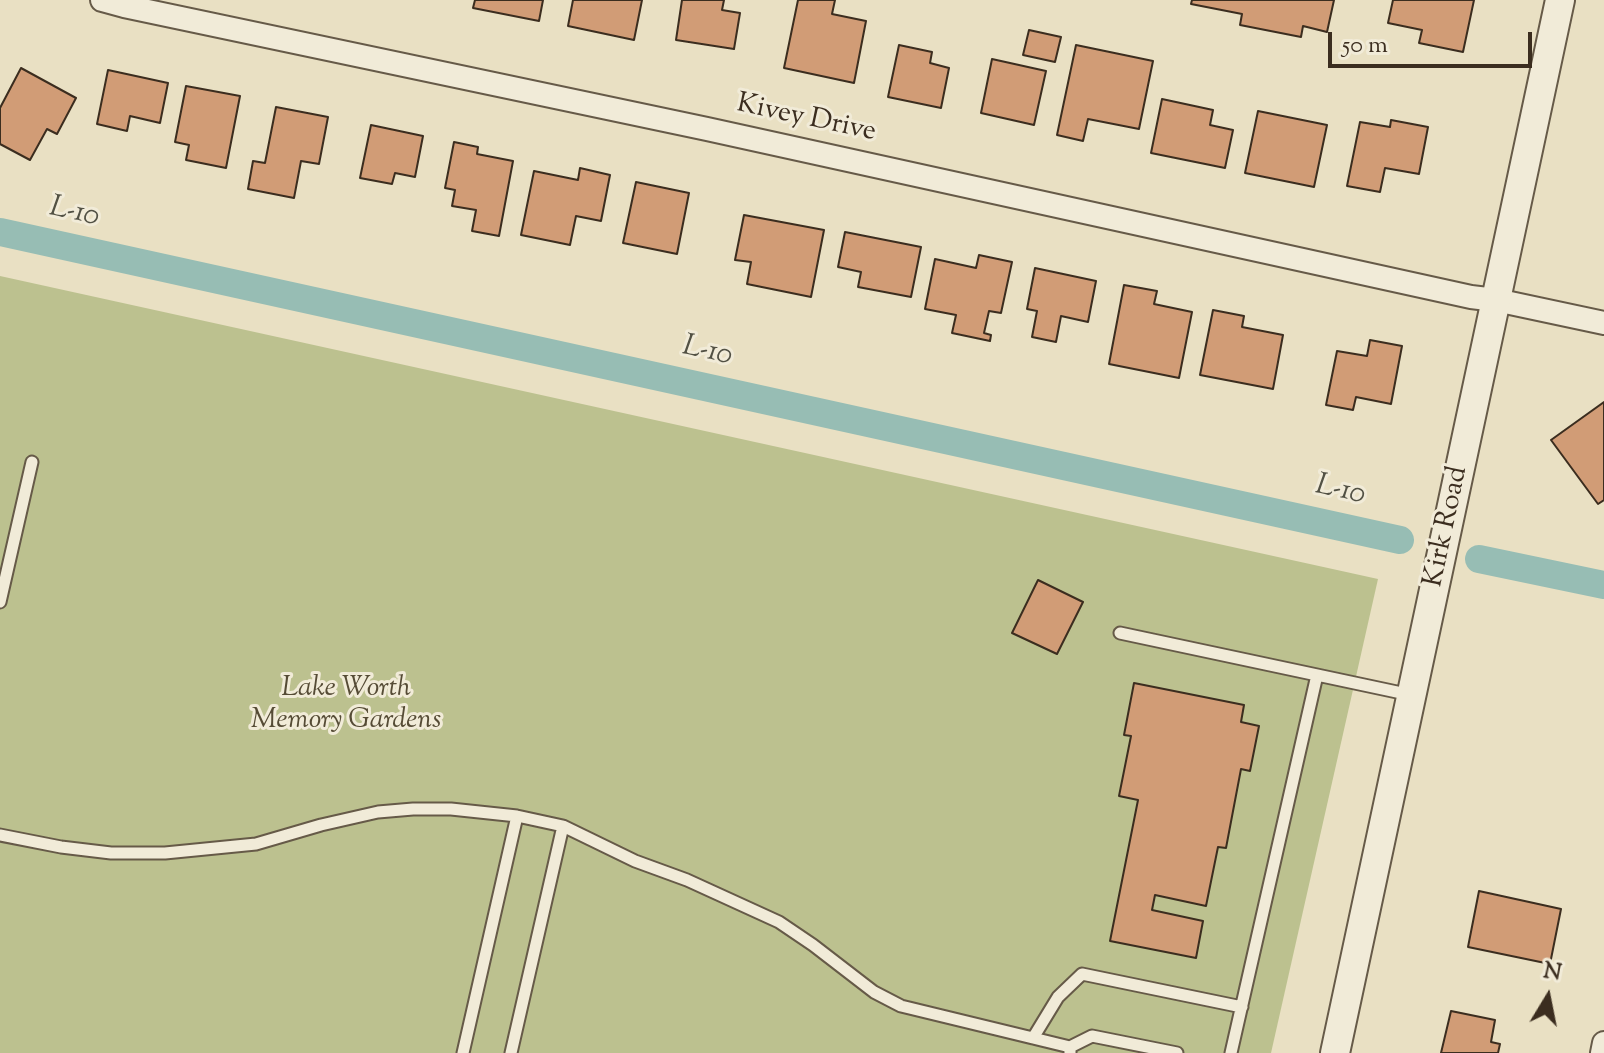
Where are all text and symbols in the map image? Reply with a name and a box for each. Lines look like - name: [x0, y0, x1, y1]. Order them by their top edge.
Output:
- scale bar: [1332, 16, 1536, 66]
- text: 50 m: [1342, 29, 1388, 63]
- street label: Kivey Drive: [733, 89, 879, 151]
- water label: L-10: [46, 191, 102, 237]
- water label: L-10: [679, 330, 735, 376]
- street label: Kirk Road: [1419, 464, 1477, 590]
- water label: L-10: [1312, 469, 1368, 515]
- park label: Lake Worth Memory Gardens: [251, 673, 441, 739]
- text: N: [1541, 956, 1564, 991]
- north arrow: [1508, 957, 1588, 1037]

